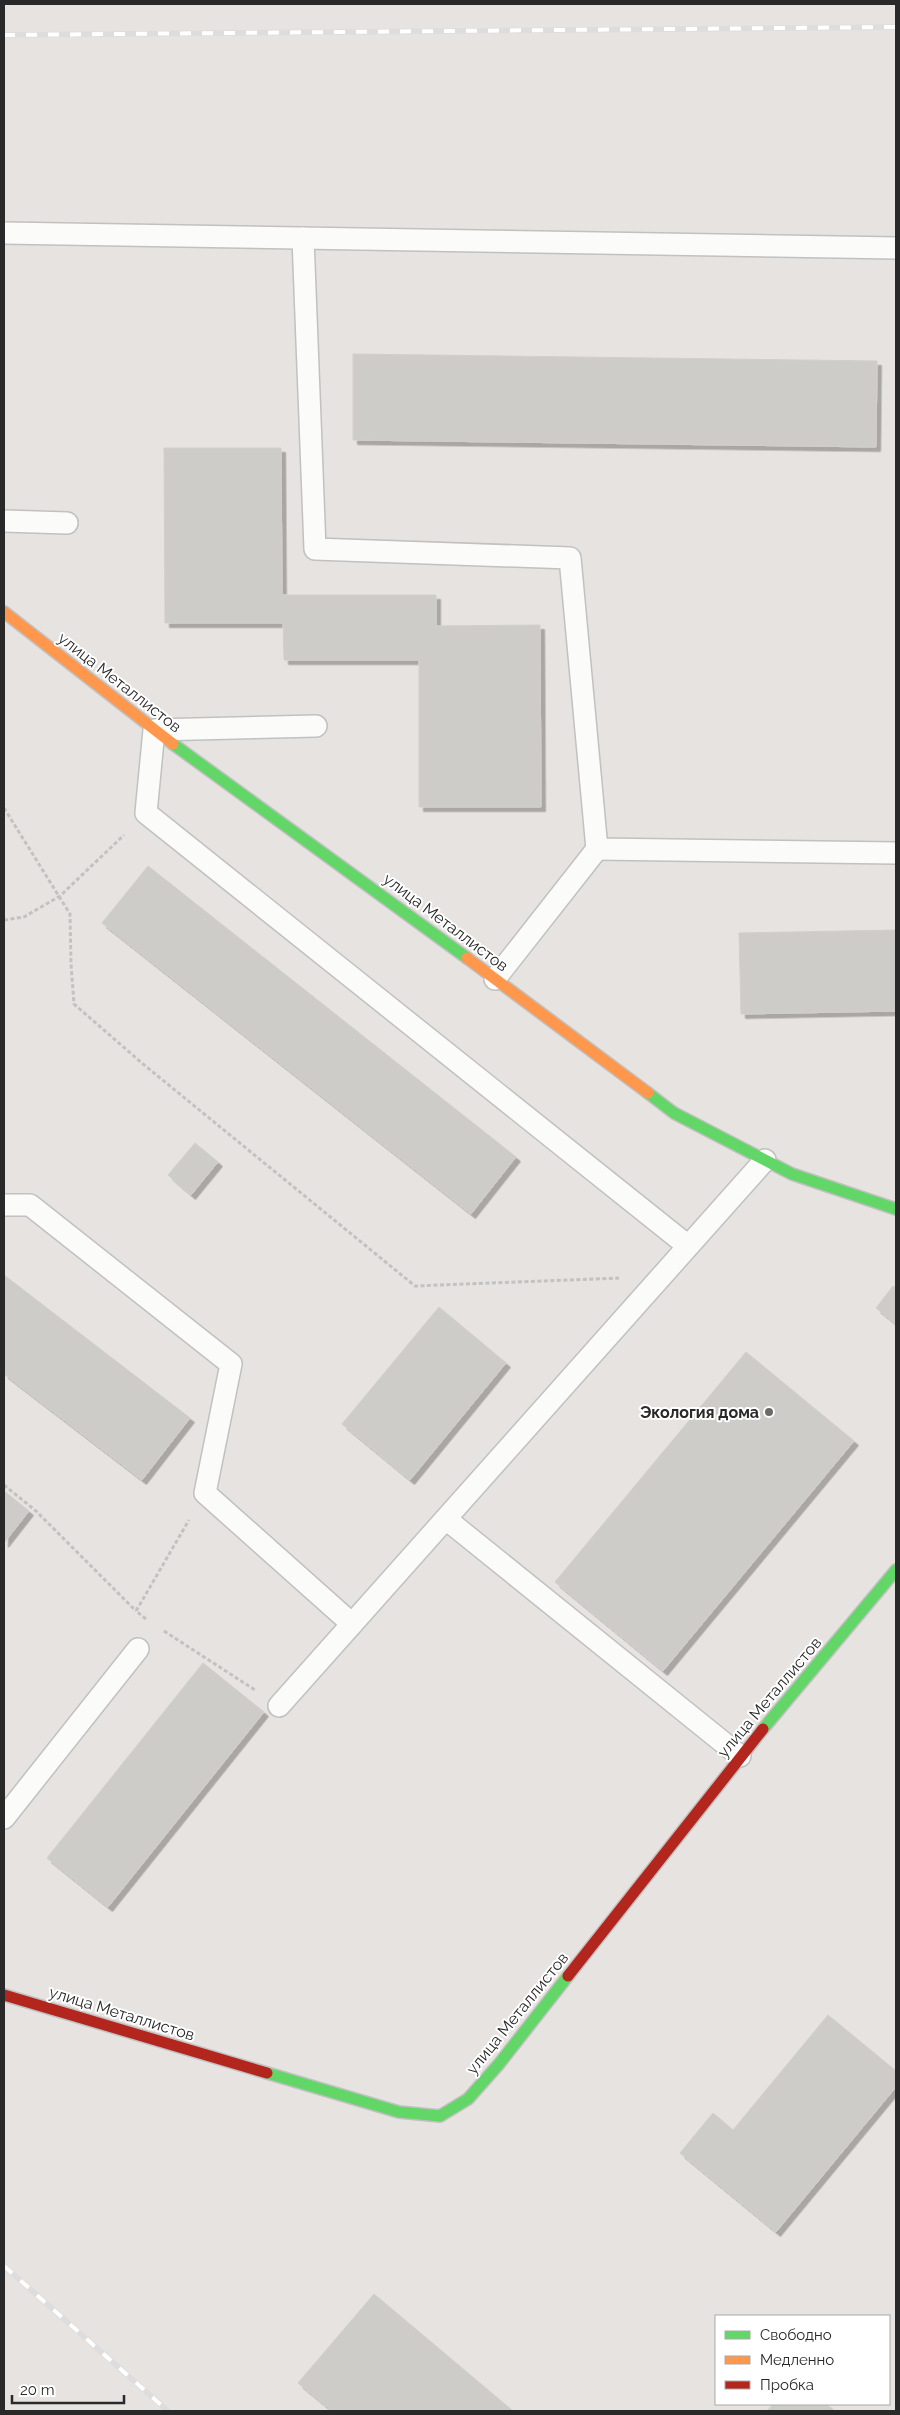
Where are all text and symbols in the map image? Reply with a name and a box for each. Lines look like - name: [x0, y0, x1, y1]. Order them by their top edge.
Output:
- street label: улица Металлистов: [54, 628, 185, 736]
- street label: улица Металлистов: [380, 869, 512, 975]
- place label: Экология дома: [640, 1403, 759, 1422]
- marker: Экология дома: [763, 1406, 775, 1418]
- street label: улица Металлистов: [714, 1633, 825, 1761]
- street label: улица Металлистов: [462, 1949, 572, 2078]
- street label: улица Металлистов: [47, 1982, 197, 2045]
- legend: [715, 2315, 890, 2405]
- text: Свободно: [760, 2326, 832, 2344]
- text: Медленно: [760, 2351, 834, 2369]
- scale bar: [12, 2372, 125, 2404]
- text: Пробка: [760, 2376, 814, 2394]
- text: 20 m: [20, 2381, 55, 2399]

